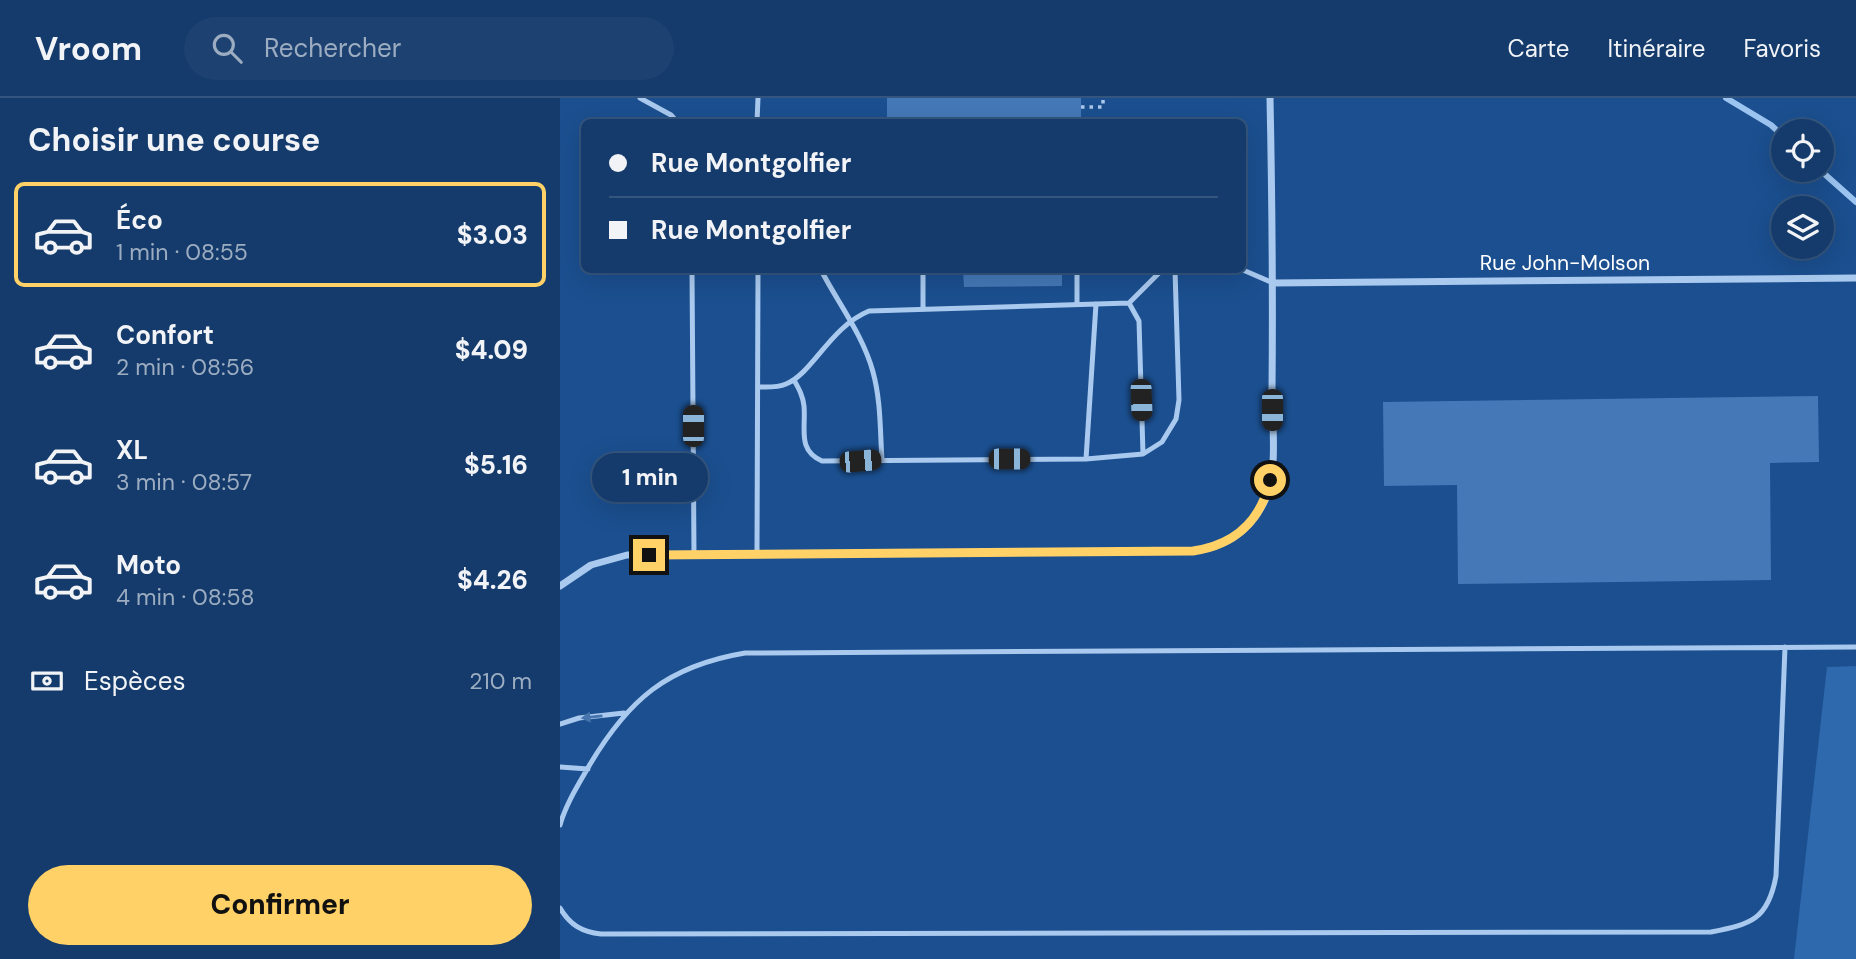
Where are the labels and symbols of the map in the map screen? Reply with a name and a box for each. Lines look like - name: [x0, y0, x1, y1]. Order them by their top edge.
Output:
- street label: Rue John-Molson: [1480, 249, 1650, 277]
- car: [1130, 379, 1153, 421]
- car: [1262, 389, 1283, 431]
- car: [683, 405, 704, 447]
- car: [839, 449, 882, 473]
- car: [989, 449, 1031, 470]
- callout: 1 min: [591, 454, 707, 503]
- route start: [1254, 464, 1286, 496]
- route end: [633, 539, 665, 571]
- one-way arrow: [581, 711, 603, 722]

